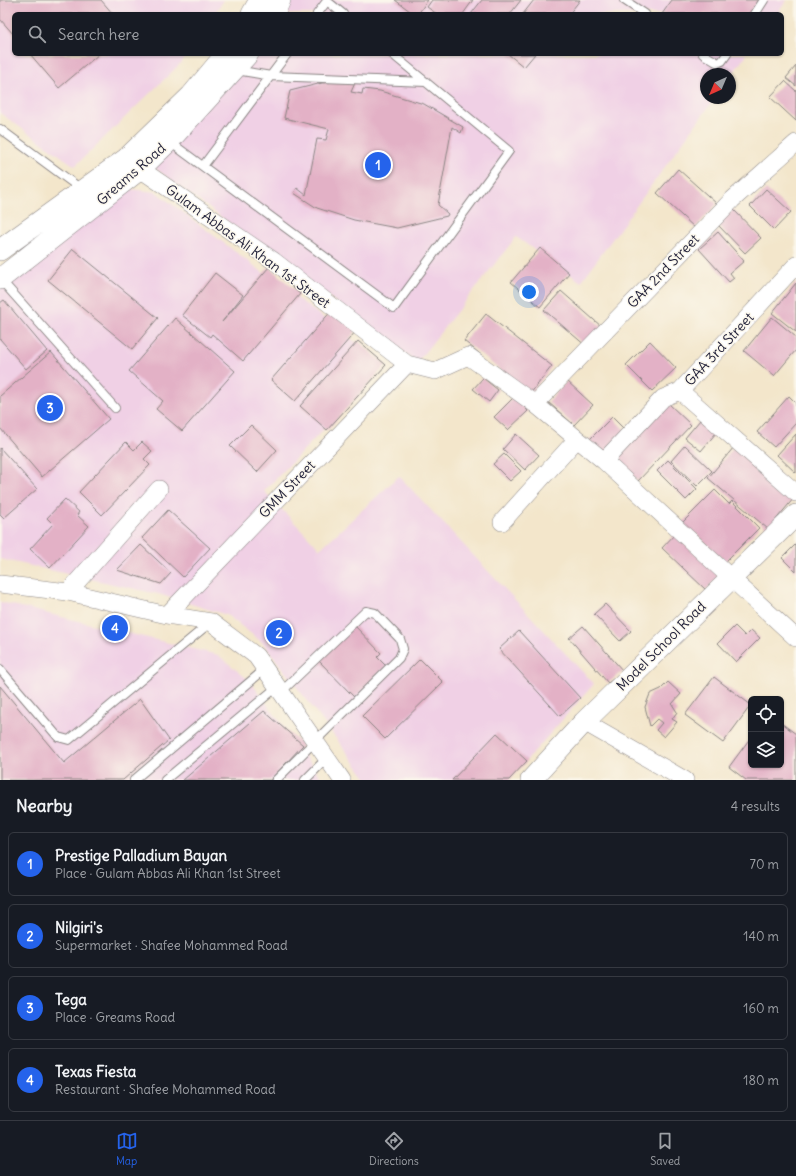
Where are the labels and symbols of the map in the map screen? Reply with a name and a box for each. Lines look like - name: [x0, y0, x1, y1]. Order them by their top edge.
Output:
- north arrow: [700, 68, 736, 104]
- street label: Greams Road: [93, 139, 169, 209]
- pin: 1: [365, 150, 391, 180]
- street label: Gulam Abbas Ali Khan 1st Street: [162, 180, 334, 312]
- street label: GAA 2nd Street: [623, 230, 703, 312]
- your location: [519, 282, 539, 302]
- street label: GAA 3rd Street: [680, 308, 758, 389]
- pin: 3: [37, 393, 63, 423]
- street label: GMM Street: [255, 456, 319, 522]
- street label: Model School Road: [612, 597, 710, 695]
- pin: 4: [102, 613, 128, 643]
- pin: 2: [266, 618, 292, 648]

